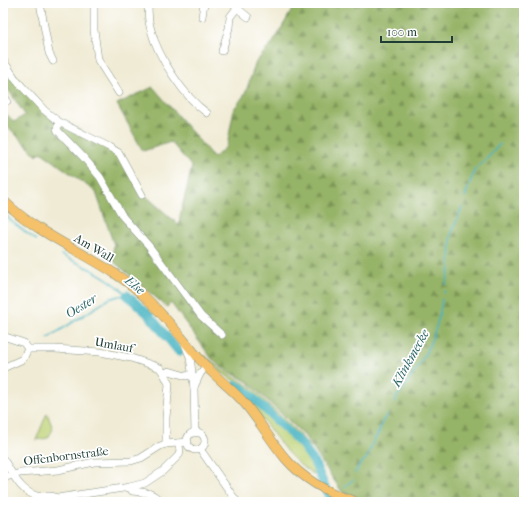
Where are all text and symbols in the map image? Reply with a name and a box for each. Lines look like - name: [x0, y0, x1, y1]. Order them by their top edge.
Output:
- scale bar: [381, 18, 452, 44]
- text: 100 m: [387, 25, 417, 39]
- street label: Am Wall: [71, 231, 117, 265]
- water label: Else: [121, 272, 148, 298]
- water label: Oester: [63, 290, 100, 321]
- water label: Klinkmecke: [388, 326, 432, 390]
- street label: Umlauf: [94, 335, 137, 356]
- street label: Offenbornstraße: [23, 444, 109, 468]

